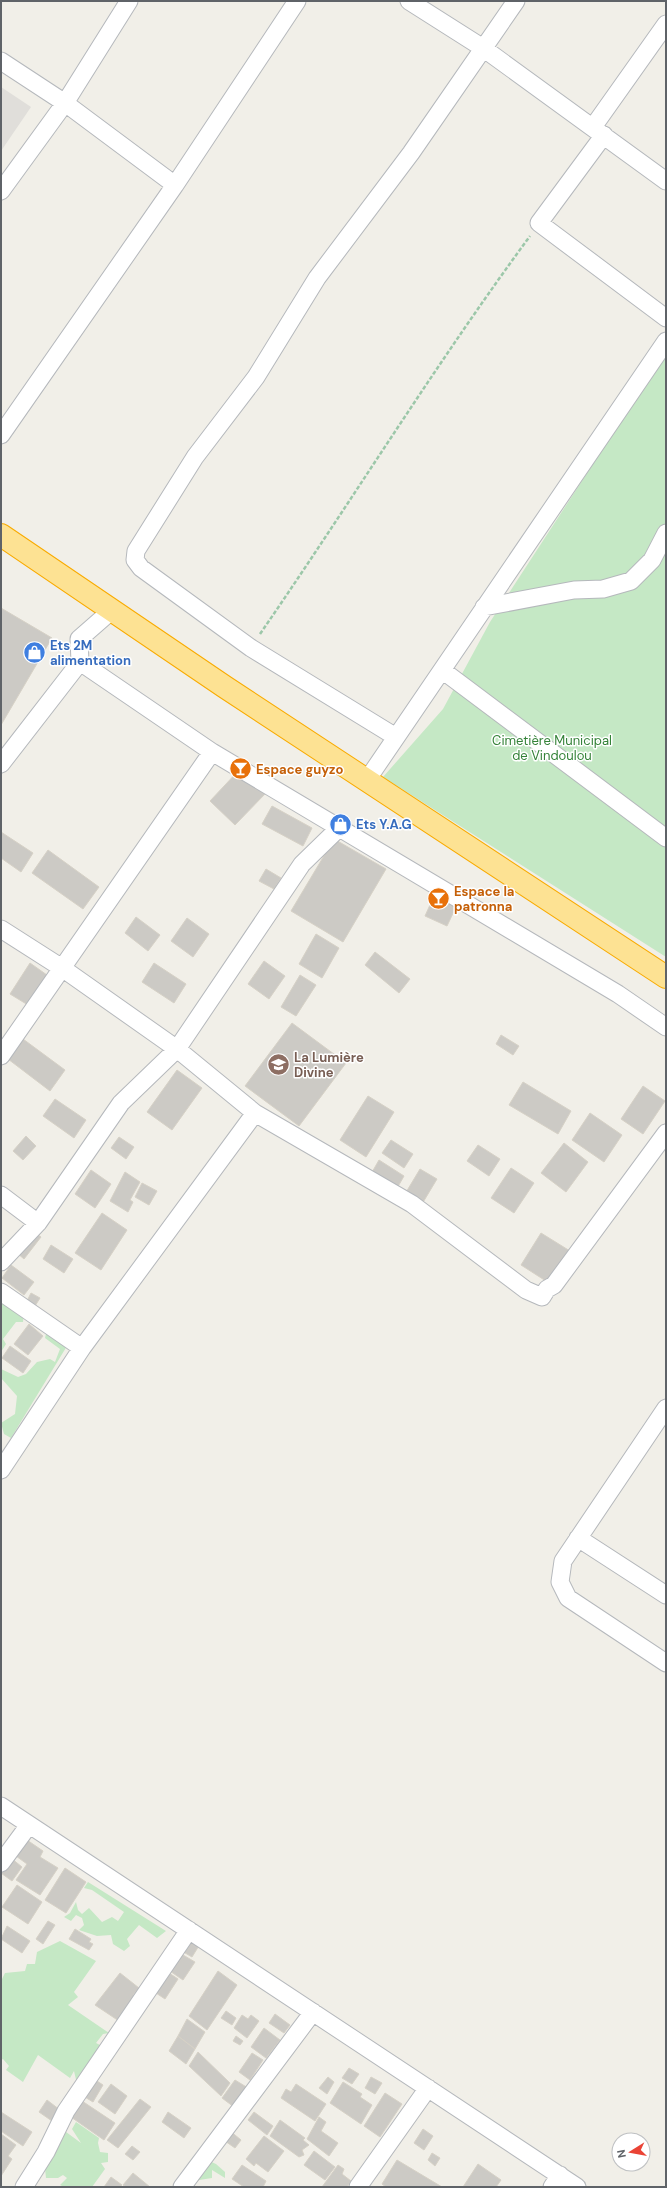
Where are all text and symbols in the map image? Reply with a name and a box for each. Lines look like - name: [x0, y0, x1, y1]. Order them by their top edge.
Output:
- place label: Ets 2M alimentation: [50, 637, 131, 669]
- shop icon: Ets 2M alimentation: [22, 639, 48, 665]
- park label: Cimetière Municipal de Vindoulou: [492, 732, 612, 764]
- bar icon: Espace guyzo: [227, 756, 253, 782]
- place label: Espace guyzo: [256, 761, 343, 778]
- shop icon: Ets Y.A.G: [328, 811, 354, 837]
- place label: Ets Y.A.G: [356, 816, 412, 833]
- place label: Espace la patronna: [454, 883, 515, 915]
- bar icon: Espace la patronna: [425, 885, 451, 911]
- place label: La Lumière Divine: [294, 1049, 364, 1081]
- school or university icon: La Lumière Divine: [265, 1051, 291, 1077]
- north arrow: [611, 2132, 651, 2172]
- text: N: [614, 2149, 629, 2159]

